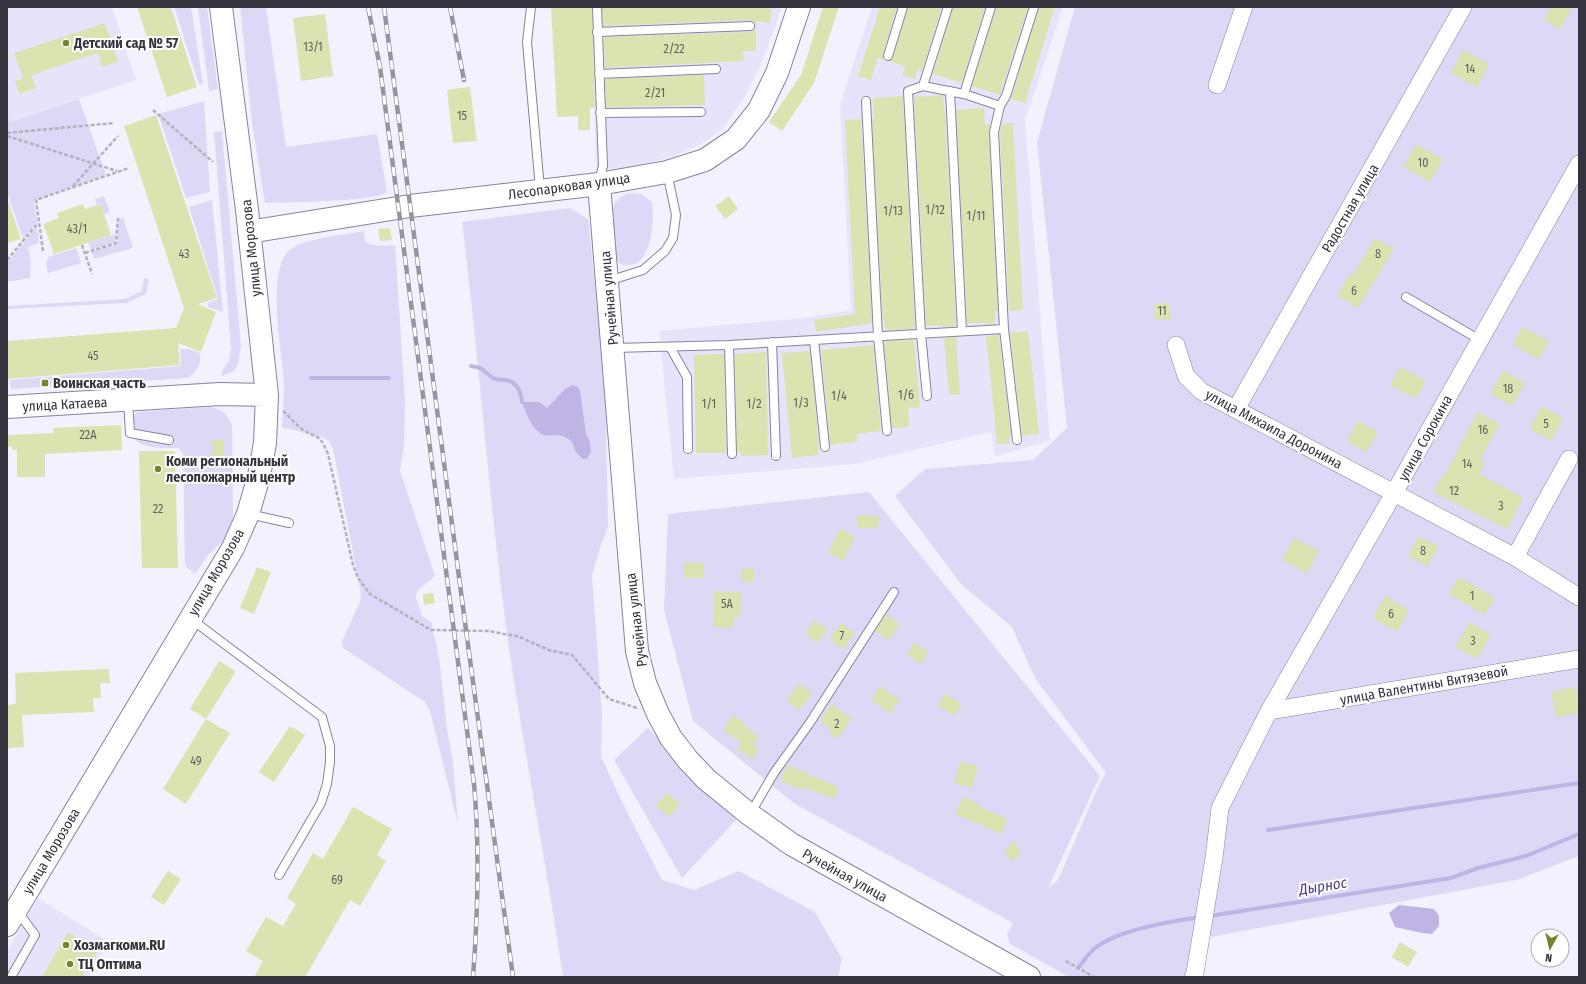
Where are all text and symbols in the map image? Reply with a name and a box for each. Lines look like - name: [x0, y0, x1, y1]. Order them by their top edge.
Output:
- place label: Детский сад № 57: [73, 35, 178, 52]
- marker: Детский сад № 57: [61, 38, 71, 48]
- house number: 13/1: [303, 40, 323, 54]
- house number: 2/22: [663, 42, 685, 56]
- house number: 14: [1465, 62, 1475, 76]
- house number: 2/21: [645, 86, 665, 100]
- house number: 15: [457, 109, 468, 123]
- house number: 10: [1418, 156, 1428, 170]
- street label: Радостная улица: [1318, 161, 1383, 255]
- street label: Лесопарковая улица: [507, 170, 631, 203]
- street label: улица Морозова: [238, 198, 265, 297]
- house number: 1/12: [925, 203, 945, 217]
- house number: 1/13: [883, 204, 903, 218]
- house number: 1/11: [967, 209, 985, 223]
- house number: 43/1: [67, 222, 87, 236]
- house number: 43: [178, 247, 190, 261]
- house number: 8: [1375, 247, 1381, 261]
- street label: Ручейная улица: [597, 250, 622, 346]
- house number: 6: [1351, 284, 1357, 298]
- house number: 11: [1157, 304, 1167, 318]
- house number: 45: [87, 349, 99, 363]
- place label: Воинская часть: [53, 375, 146, 392]
- marker: Воинская часть: [40, 378, 50, 388]
- house number: 18: [1503, 382, 1513, 396]
- street label: улица Михаила Доронина: [1202, 386, 1345, 473]
- house number: 1/6: [898, 388, 914, 402]
- house number: 1/4: [831, 389, 847, 403]
- street label: улица Сорокина: [1395, 392, 1456, 484]
- street label: улица Катаева: [22, 394, 108, 415]
- house number: 1/3: [793, 396, 809, 410]
- house number: 1/1: [702, 397, 716, 411]
- house number: 1/2: [746, 397, 762, 411]
- house number: 5: [1543, 417, 1549, 431]
- house number: 16: [1478, 423, 1488, 437]
- house number: 22А: [80, 428, 97, 442]
- place label: Коми региональный лесопожарный центр: [166, 453, 296, 486]
- house number: 14: [1462, 457, 1472, 471]
- marker: Коми региональный лесопожарный центр: [153, 464, 163, 474]
- house number: 12: [1449, 484, 1459, 498]
- house number: 3: [1498, 499, 1504, 513]
- house number: 22: [153, 502, 163, 516]
- street label: улица Морозова: [185, 526, 248, 619]
- house number: 8: [1420, 544, 1426, 558]
- street label: Ручейная улица: [622, 572, 651, 668]
- house number: 1: [1470, 589, 1474, 603]
- house number: 5А: [721, 597, 734, 611]
- house number: 6: [1388, 607, 1394, 621]
- house number: 7: [840, 629, 845, 643]
- house number: 3: [1470, 634, 1476, 648]
- street label: улица Валентины Витязевой: [1339, 662, 1509, 709]
- house number: 2: [834, 717, 840, 731]
- house number: 49: [190, 754, 202, 768]
- street label: улица Морозова: [19, 805, 84, 897]
- street label: Ручейная улица: [799, 845, 890, 906]
- house number: 69: [331, 873, 343, 887]
- water label: Дырнос: [1296, 873, 1349, 899]
- north arrow: [1530, 928, 1570, 968]
- place label: Хозмагкоми.RU: [73, 937, 165, 954]
- marker: Хозмагкоми.RU: [61, 940, 71, 950]
- text: N: [1545, 951, 1553, 964]
- place label: ТЦ Оптима: [78, 956, 142, 973]
- marker: ТЦ Оптима: [65, 959, 75, 969]

